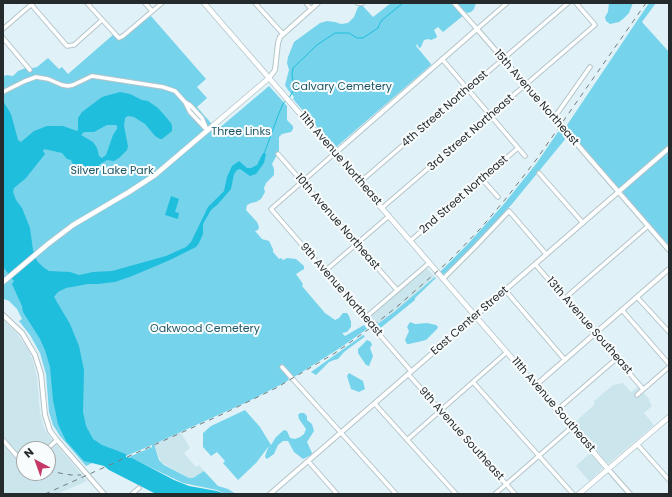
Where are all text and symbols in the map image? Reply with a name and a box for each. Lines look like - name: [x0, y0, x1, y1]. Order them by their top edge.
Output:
- street label: 15th Avenue Northeast: [491, 47, 581, 149]
- street label: 4th Street Northeast: [399, 68, 491, 150]
- park label: Calvary Cemetery: [292, 80, 392, 94]
- street label: 3rd Street Northeast: [425, 92, 517, 174]
- street label: 11th Avenue Northeast: [296, 110, 384, 208]
- park label: Three Links: [211, 125, 271, 139]
- street label: 2nd Street Northeast: [417, 153, 511, 237]
- park label: Silver Lake Park: [70, 164, 154, 178]
- street label: 10th Avenue Northeast: [292, 171, 382, 273]
- street label: 9th Avenue Northeast: [297, 241, 385, 339]
- street label: 13th Avenue Southeast: [543, 275, 635, 377]
- street label: East Center Street: [429, 284, 511, 358]
- park label: Oakwood Cemetery: [150, 322, 260, 336]
- street label: 11th Avenue Southeast: [508, 355, 598, 455]
- street label: 9th Avenue Southeast: [416, 385, 506, 483]
- north arrow: [16, 441, 56, 481]
- text: N: [20, 444, 37, 461]

